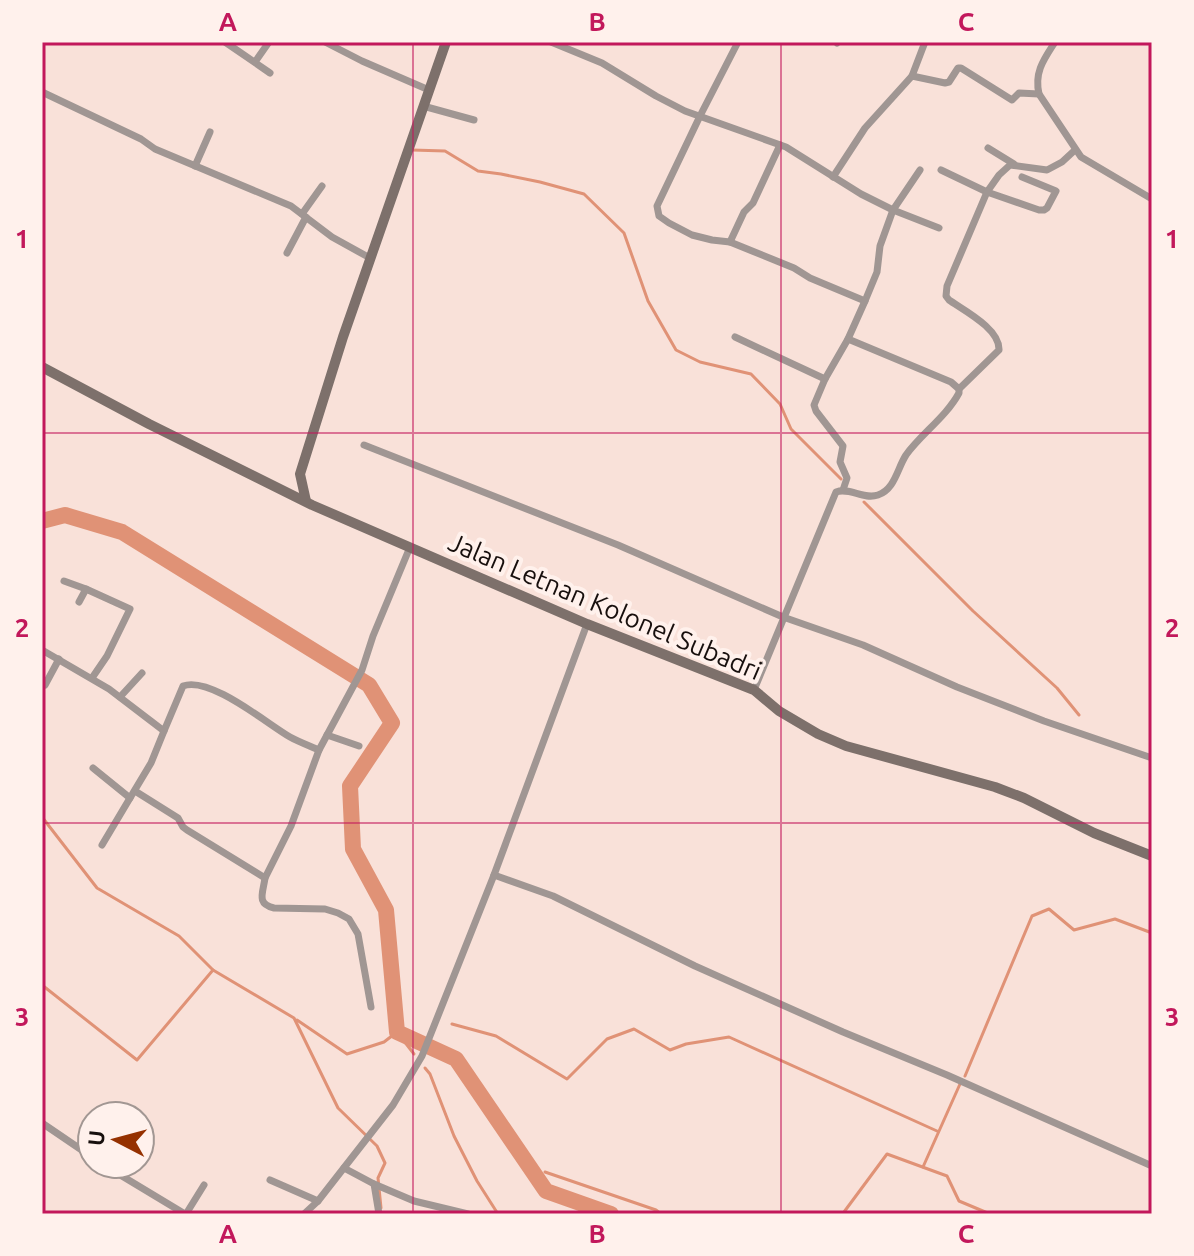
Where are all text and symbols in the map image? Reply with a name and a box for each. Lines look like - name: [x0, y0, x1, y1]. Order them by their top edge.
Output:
- text: A: [219, 7, 238, 36]
- text: B: [588, 7, 606, 36]
- text: C: [958, 7, 975, 36]
- text: 1: [15, 224, 29, 253]
- text: 1: [1165, 224, 1179, 253]
- street label: Jalan Letnan Kolonel Subadri: [444, 527, 766, 685]
- text: 2: [15, 613, 29, 642]
- text: 2: [1165, 613, 1179, 642]
- text: 3: [15, 1002, 29, 1031]
- text: 3: [1165, 1002, 1179, 1031]
- north arrow: [76, 1100, 156, 1180]
- text: U: [82, 1129, 109, 1147]
- text: A: [219, 1219, 238, 1248]
- text: B: [588, 1219, 606, 1248]
- text: C: [958, 1219, 975, 1248]

